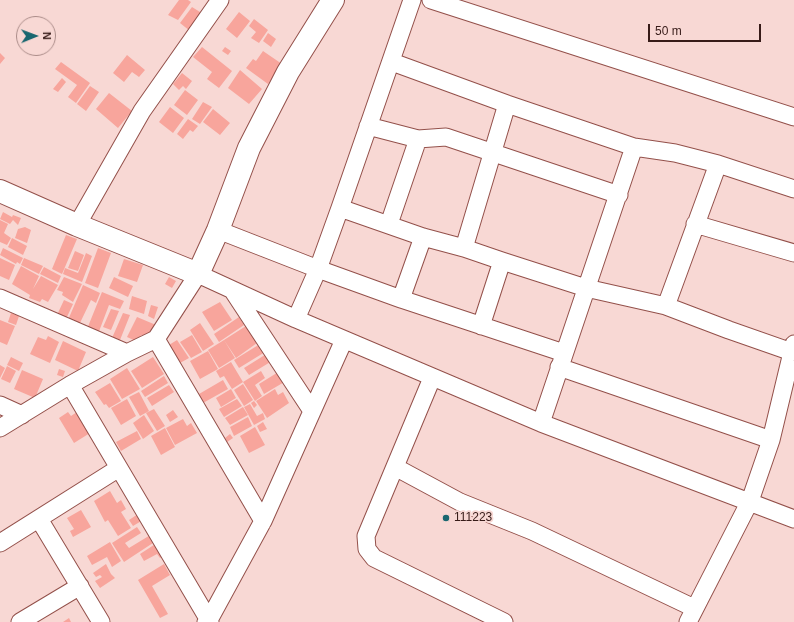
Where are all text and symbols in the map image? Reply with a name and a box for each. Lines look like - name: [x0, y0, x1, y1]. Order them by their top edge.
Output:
- north arrow: [16, 16, 56, 56]
- scale bar: [650, 16, 763, 42]
- text: 50 m: [655, 24, 682, 38]
- text: N: [41, 32, 53, 40]
- place label: 111223: [454, 511, 492, 525]
- marker: 111223: [441, 513, 451, 523]

